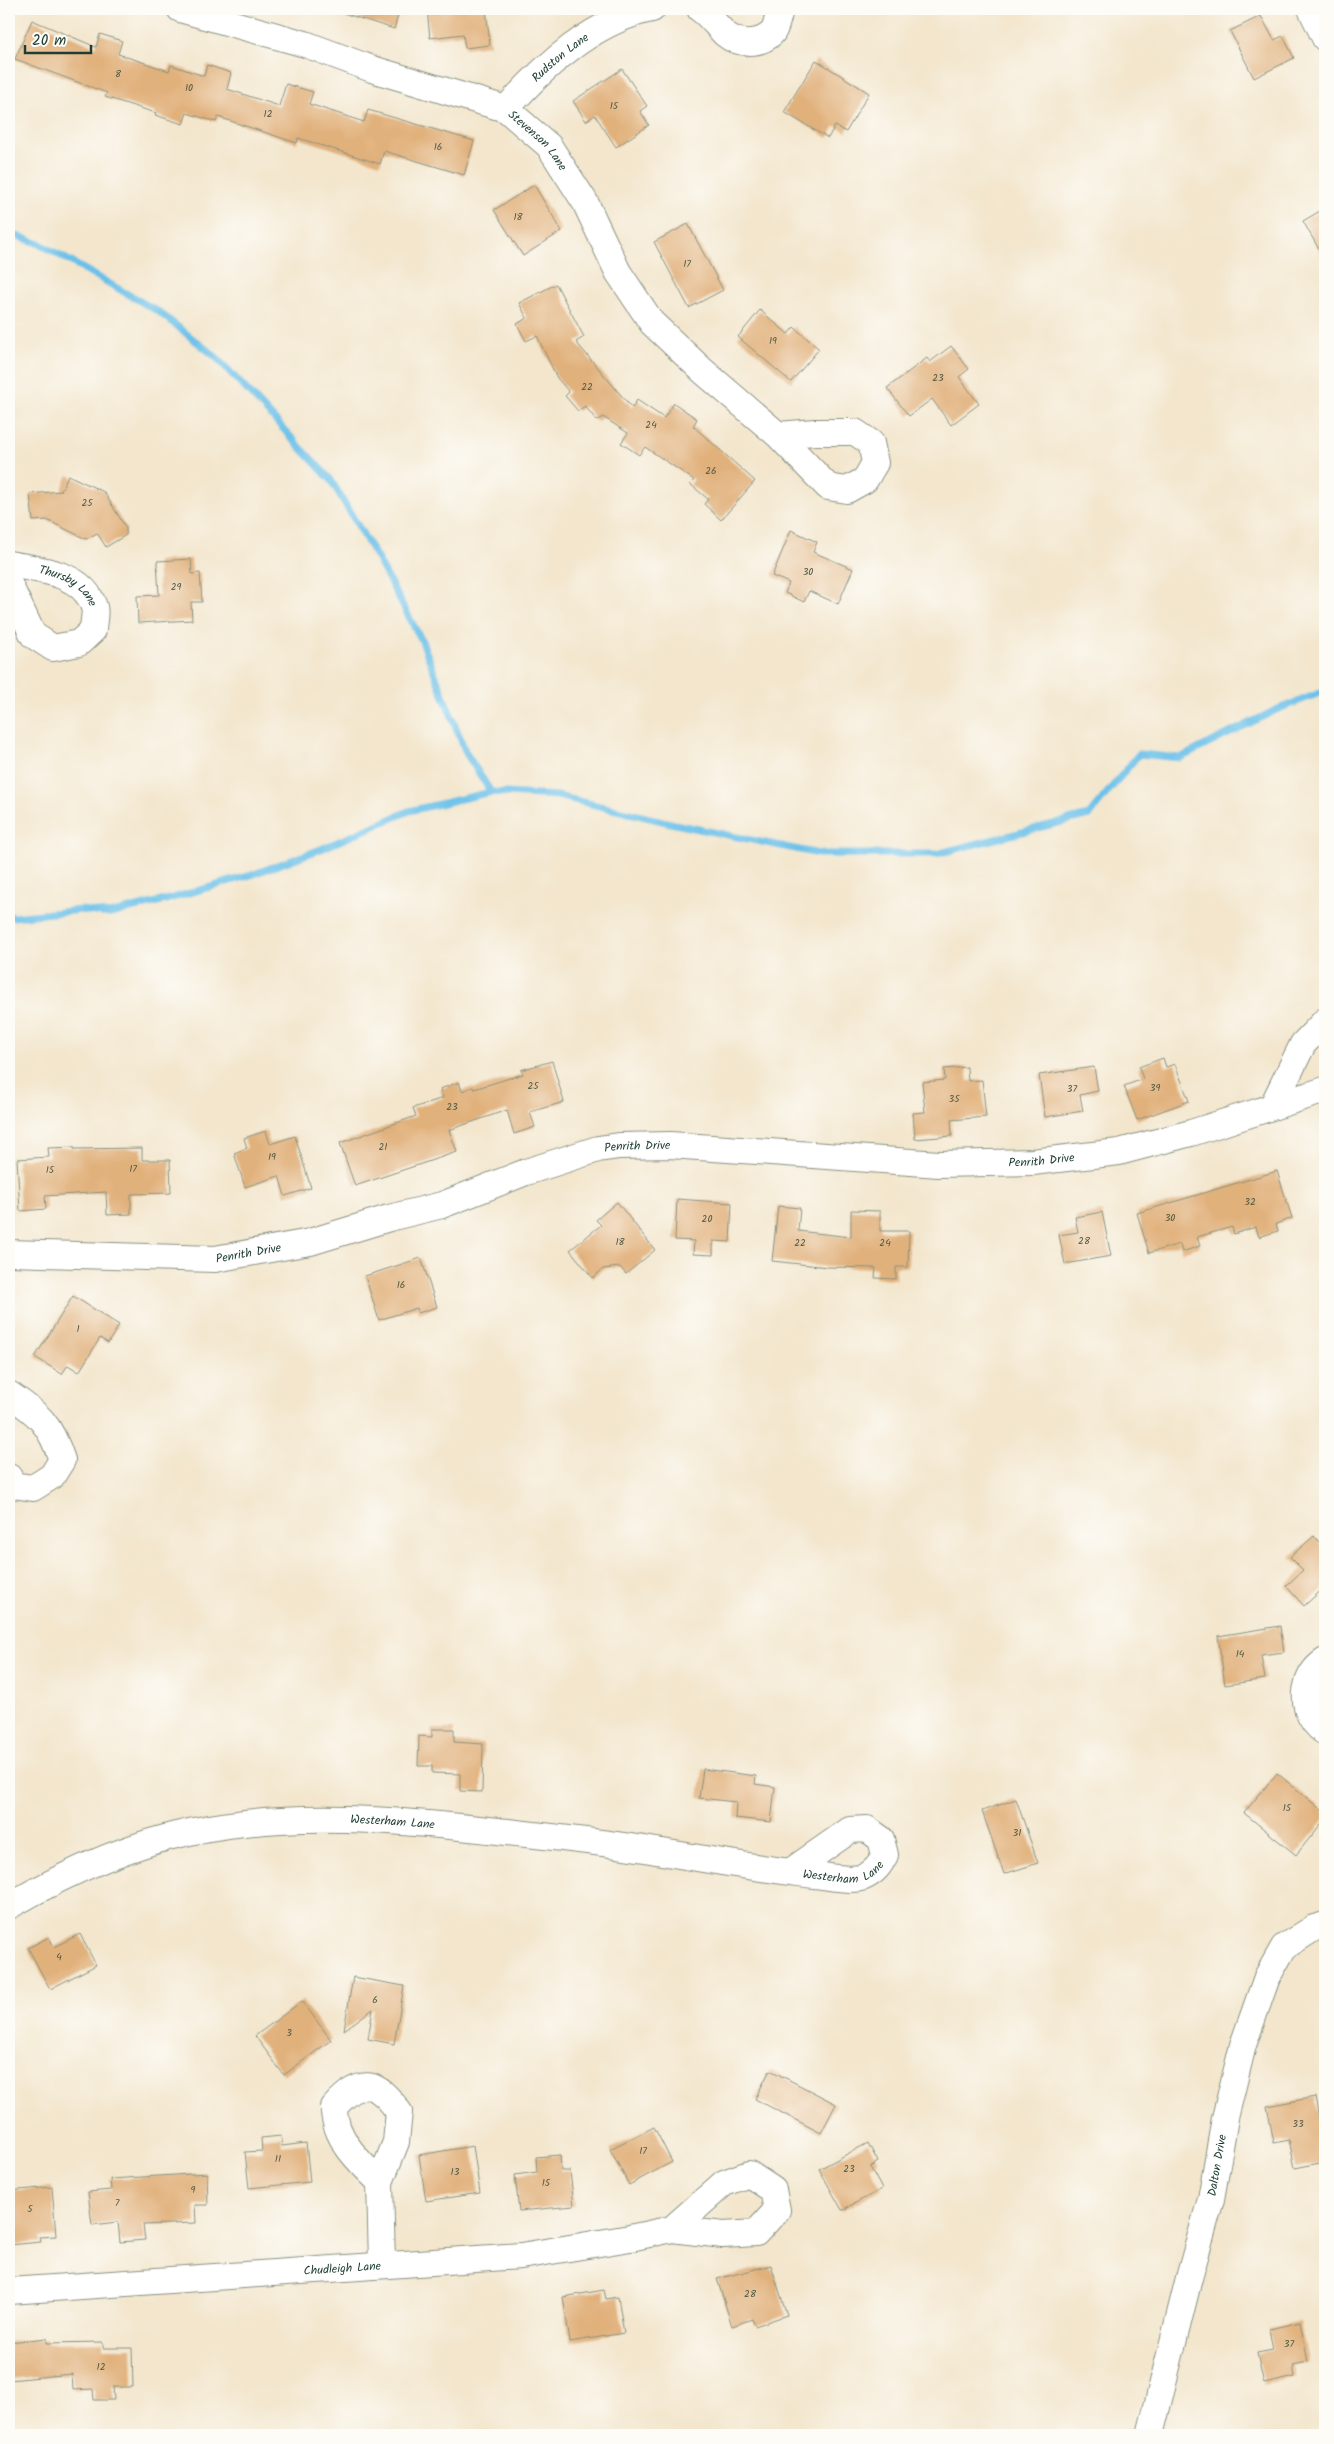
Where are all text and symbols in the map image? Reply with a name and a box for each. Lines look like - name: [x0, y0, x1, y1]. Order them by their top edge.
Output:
- scale bar: [25, 22, 91, 54]
- street label: Rudston Lane: [527, 28, 593, 87]
- text: 20 m: [32, 29, 66, 53]
- house number: 8: [115, 66, 122, 82]
- house number: 10: [185, 80, 193, 96]
- house number: 15: [610, 98, 619, 114]
- house number: 12: [264, 106, 273, 122]
- street label: Stevenson Lane: [503, 106, 572, 175]
- house number: 16: [434, 139, 442, 155]
- house number: 18: [513, 209, 524, 225]
- house number: 17: [683, 256, 691, 272]
- house number: 19: [769, 333, 777, 349]
- house number: 23: [932, 370, 944, 386]
- house number: 22: [581, 379, 593, 395]
- house number: 24: [645, 417, 657, 433]
- house number: 26: [705, 463, 717, 479]
- house number: 25: [81, 495, 93, 511]
- street label: Thursby Lane: [37, 561, 102, 610]
- house number: 30: [803, 564, 813, 580]
- house number: 29: [171, 579, 181, 595]
- house number: 25: [527, 1078, 539, 1094]
- house number: 39: [1150, 1080, 1160, 1096]
- house number: 37: [1067, 1081, 1078, 1097]
- house number: 35: [948, 1091, 960, 1107]
- house number: 23: [446, 1099, 458, 1115]
- street label: Penrith Drive: [603, 1136, 671, 1158]
- house number: 21: [379, 1139, 387, 1155]
- street label: Penrith Drive: [1008, 1148, 1076, 1173]
- house number: 19: [268, 1149, 276, 1165]
- house number: 17: [129, 1161, 137, 1177]
- house number: 15: [46, 1162, 55, 1178]
- house number: 32: [1244, 1194, 1256, 1210]
- house number: 30: [1165, 1210, 1175, 1226]
- house number: 20: [702, 1211, 712, 1227]
- house number: 28: [1078, 1233, 1091, 1249]
- house number: 18: [615, 1234, 626, 1250]
- house number: 22: [794, 1235, 806, 1251]
- house number: 24: [879, 1235, 891, 1251]
- street label: Penrith Drive: [214, 1238, 283, 1269]
- house number: 16: [397, 1277, 405, 1293]
- house number: 1: [76, 1321, 80, 1337]
- house number: 14: [1236, 1646, 1245, 1662]
- house number: 15: [1283, 1800, 1292, 1816]
- street label: Westerham Lane: [350, 1810, 436, 1835]
- house number: 31: [1013, 1825, 1021, 1841]
- street label: Westerham Lane: [802, 1857, 890, 1889]
- house number: 4: [56, 1949, 62, 1965]
- house number: 6: [372, 1992, 378, 2008]
- house number: 3: [286, 2025, 292, 2041]
- house number: 33: [1292, 2116, 1304, 2132]
- street label: Dalton Drive: [1203, 2132, 1232, 2198]
- house number: 17: [639, 2143, 647, 2159]
- house number: 11: [275, 2151, 281, 2167]
- house number: 23: [843, 2161, 855, 2177]
- house number: 13: [451, 2164, 460, 2180]
- house number: 15: [542, 2175, 551, 2191]
- house number: 9: [191, 2182, 196, 2198]
- house number: 7: [115, 2195, 120, 2211]
- house number: 5: [27, 2201, 33, 2217]
- street label: Chudleigh Lane: [303, 2257, 382, 2281]
- house number: 28: [744, 2286, 757, 2302]
- house number: 37: [1284, 2336, 1295, 2352]
- house number: 12: [97, 2359, 106, 2375]

